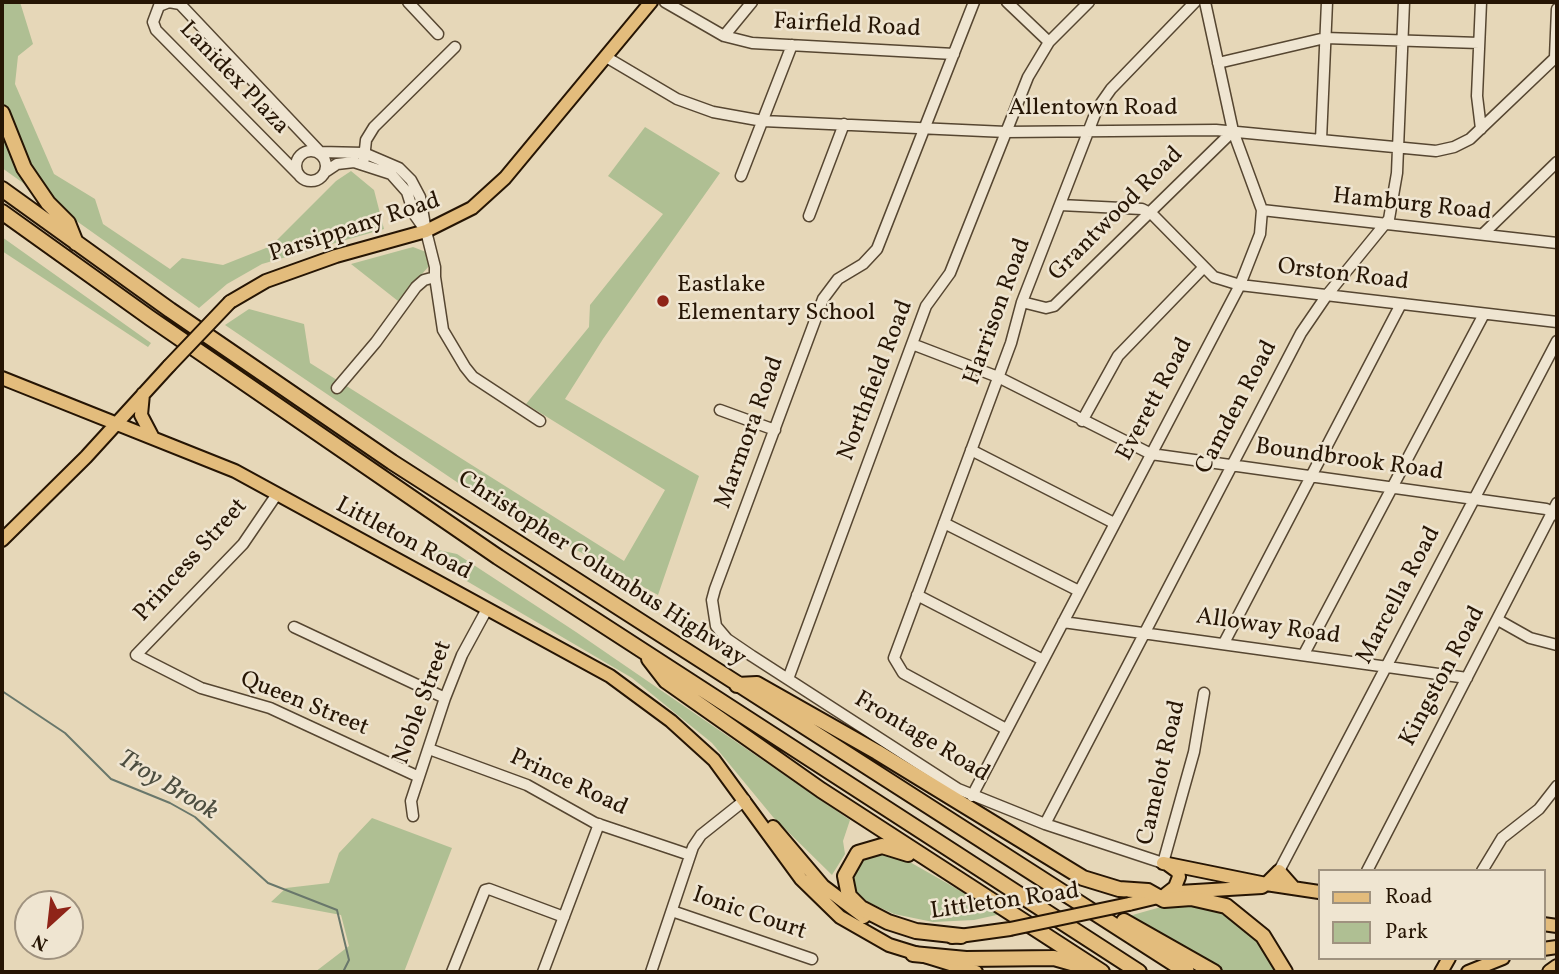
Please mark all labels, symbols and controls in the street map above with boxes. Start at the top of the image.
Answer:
street label: Fairfield Road [773,9,921,45]
street label: Lanidex Plaza [172,16,294,142]
street label: Allentown Road [1008,96,1178,124]
street label: Grantwood Road [1044,142,1190,288]
street label: Hamburg Road [1331,183,1493,229]
street label: Parsippany Road [266,188,444,270]
street label: Harrison Road [959,235,1039,389]
street label: Orston Road [1276,254,1410,298]
place label: Eastlake Elementary School [677,273,875,329]
marker: Eastlake Elementary School [655,293,671,309]
street label: Northfield Road [833,297,921,465]
street label: Everett Road [1112,334,1200,466]
street label: Camden Road [1191,336,1285,480]
street label: Marmora Road [710,353,792,513]
street label: Boundbrook Road [1253,434,1445,488]
street label: Christopher Columbus Highway [451,466,751,674]
street label: Littleton Road [330,492,476,588]
street label: Princess Street [129,493,255,629]
street label: Marcella Road [1352,522,1448,670]
street label: Kingston Road [1395,602,1493,752]
street label: Alloway Road [1194,604,1342,652]
street label: Noble Street [388,637,460,769]
street label: Queen Street [236,666,372,744]
street label: Frontage Road [848,686,994,790]
street label: Camelot Road [1132,698,1194,848]
street label: Prince Road [505,744,631,824]
water label: Troy Brook [111,745,223,829]
legend [1318,869,1545,960]
street label: Littleton Road [929,878,1081,928]
street label: Ionic Court [688,882,810,948]
text: Road [1385,883,1432,912]
north arrow [14,890,84,960]
text: Park [1385,918,1428,947]
text: N [28,927,52,957]

